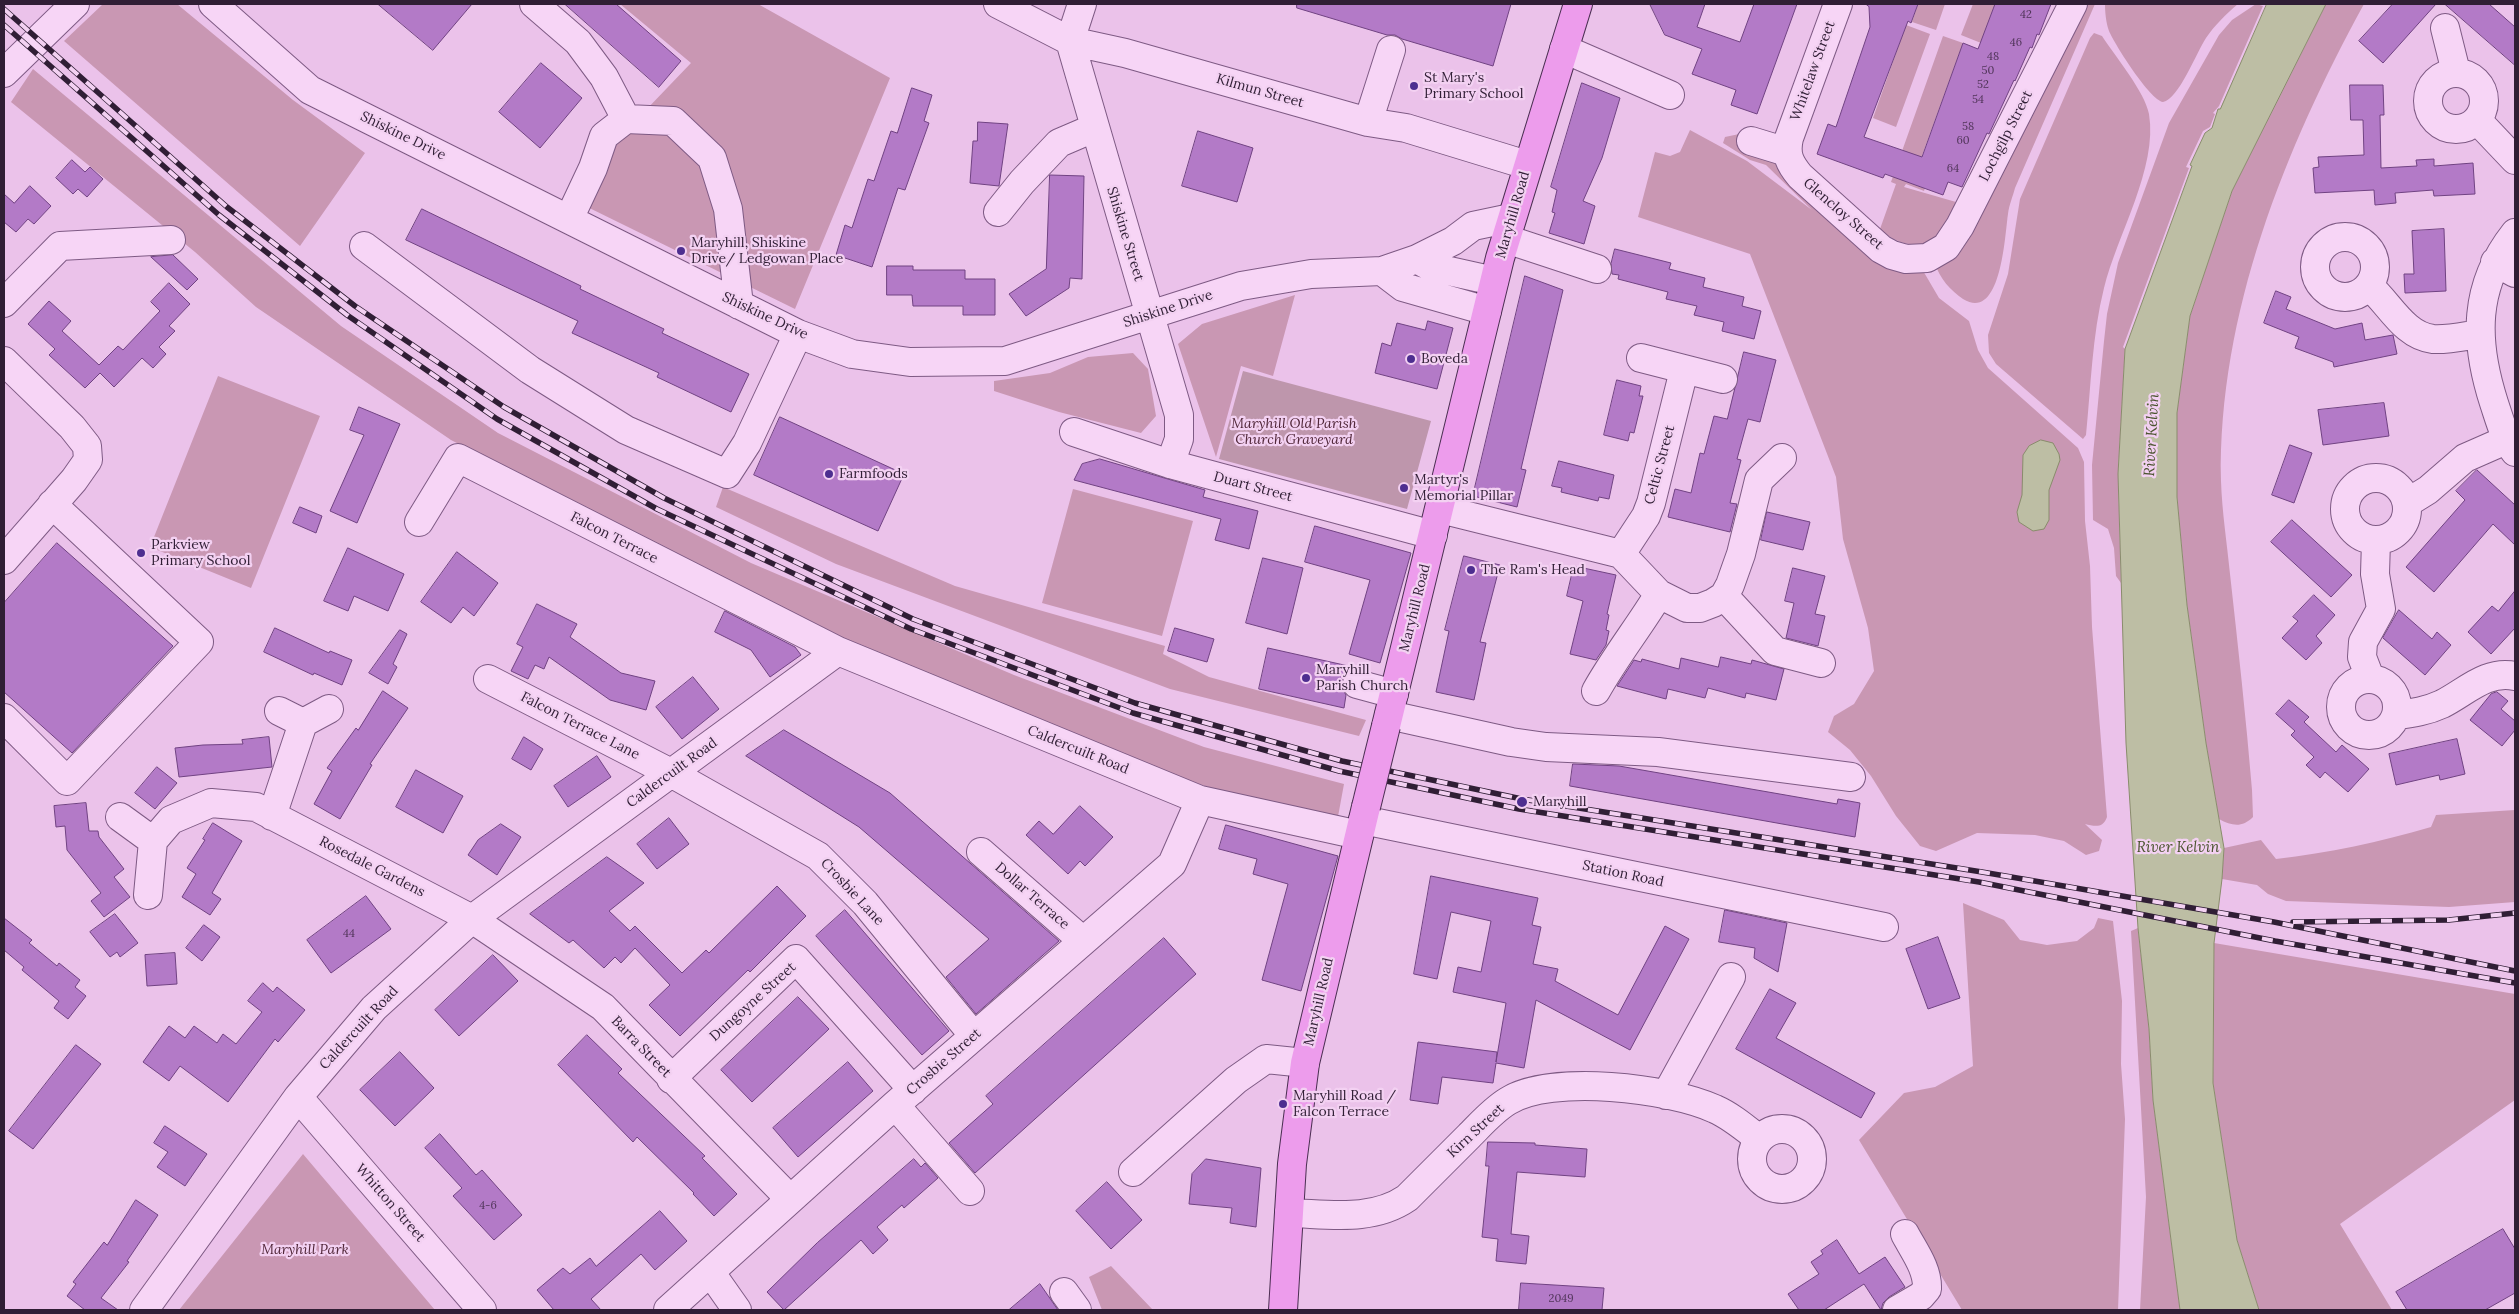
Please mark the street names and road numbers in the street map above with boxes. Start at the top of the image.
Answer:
street label: Whitelaw Street [1787,19,1839,123]
street label: Kilmun Street [1214,71,1306,111]
street label: Lochgilp Street [1976,88,2036,184]
street label: Shiskine Drive [358,108,448,164]
street label: Maryhill Road [1493,170,1533,260]
street label: Glencloy Street [1800,175,1886,253]
street label: Shiskine Street [1103,185,1147,283]
street label: Shiskine Drive [1121,287,1215,331]
street label: Shiskine Drive [719,289,811,343]
street label: Celtic Street [1641,424,1679,506]
street label: Duart Street [1212,468,1294,506]
street label: Falcon Terrace [567,509,661,567]
street label: Maryhill Road [1396,562,1434,654]
street label: Falcon Terrace Lane [518,689,642,763]
street label: Caldercuilt Road [1025,722,1131,778]
street label: Caldercuilt Road [623,735,721,811]
street label: Rosedale Gardens [316,833,428,901]
street label: Crosbie Lane [817,855,887,929]
street label: Station Road [1581,857,1665,891]
street label: Dollar Terrace [991,859,1073,933]
street label: Maryhill Road [1301,956,1337,1048]
street label: Dungoyne Street [707,959,799,1045]
street label: Caldercuilt Road [316,983,402,1073]
street label: Barra Street [608,1013,674,1081]
street label: Crosbie Street [903,1025,985,1099]
street label: Kirn Street [1444,1100,1508,1162]
street label: Whitton Street [352,1161,428,1245]

